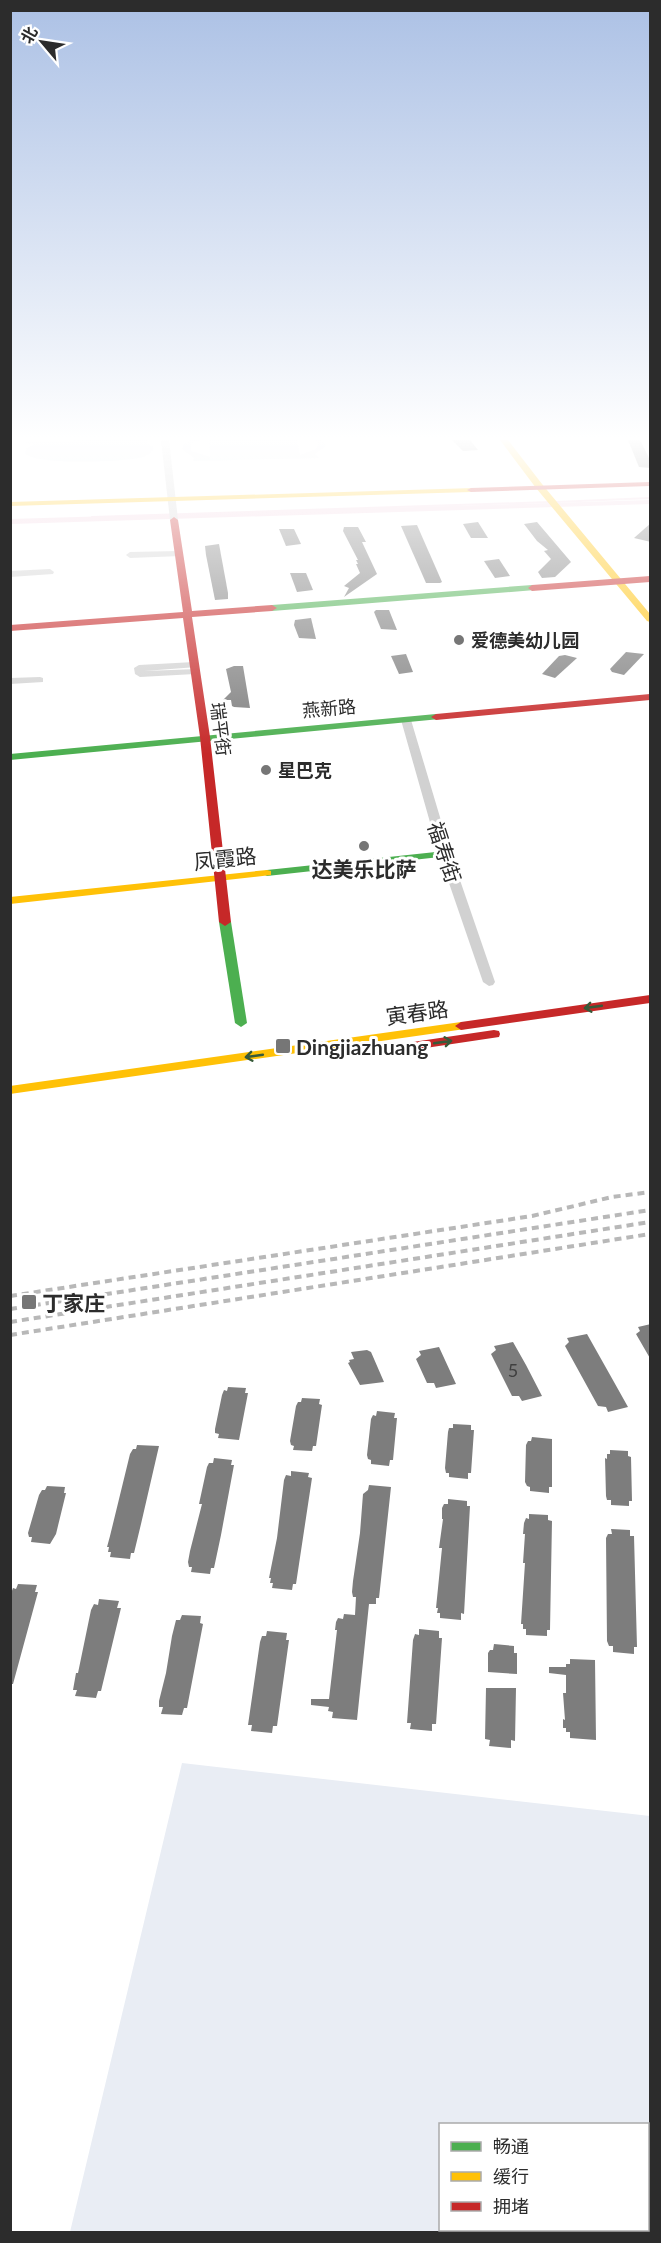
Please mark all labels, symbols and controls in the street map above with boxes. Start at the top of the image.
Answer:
north arrow [12,12,72,72]
text: 北 [16,23,41,46]
place label: 爱德美幼儿园 [471,629,579,651]
marker: 爱德美幼儿园 [452,633,466,647]
street label: 燕新路 [301,695,357,721]
street label: 瑞平街 [207,701,235,757]
place label: 星巴克 [278,759,332,781]
marker: 星巴克 [259,763,273,777]
street label: 福寿街 [423,818,467,886]
marker: 达美乐比萨 [357,839,371,853]
street label: 凤霞路 [192,842,258,874]
place label: 达美乐比萨 [312,856,417,881]
street label: 寅春路 [384,995,450,1029]
one-way arrow [583,1002,603,1013]
place label: Dingjiazhuang [296,1034,428,1059]
one-way arrow [433,1036,453,1047]
marker: Dingjiazhuang [274,1037,292,1055]
one-way arrow [245,1051,265,1062]
place label: 丁家庄 [42,1290,105,1315]
marker: 丁家庄 [20,1293,38,1311]
house number: 5 [508,1359,518,1381]
legend [439,2123,649,2231]
text: 畅通 [493,2135,529,2157]
text: 缓行 [493,2165,529,2187]
text: 拥堵 [493,2195,529,2217]

